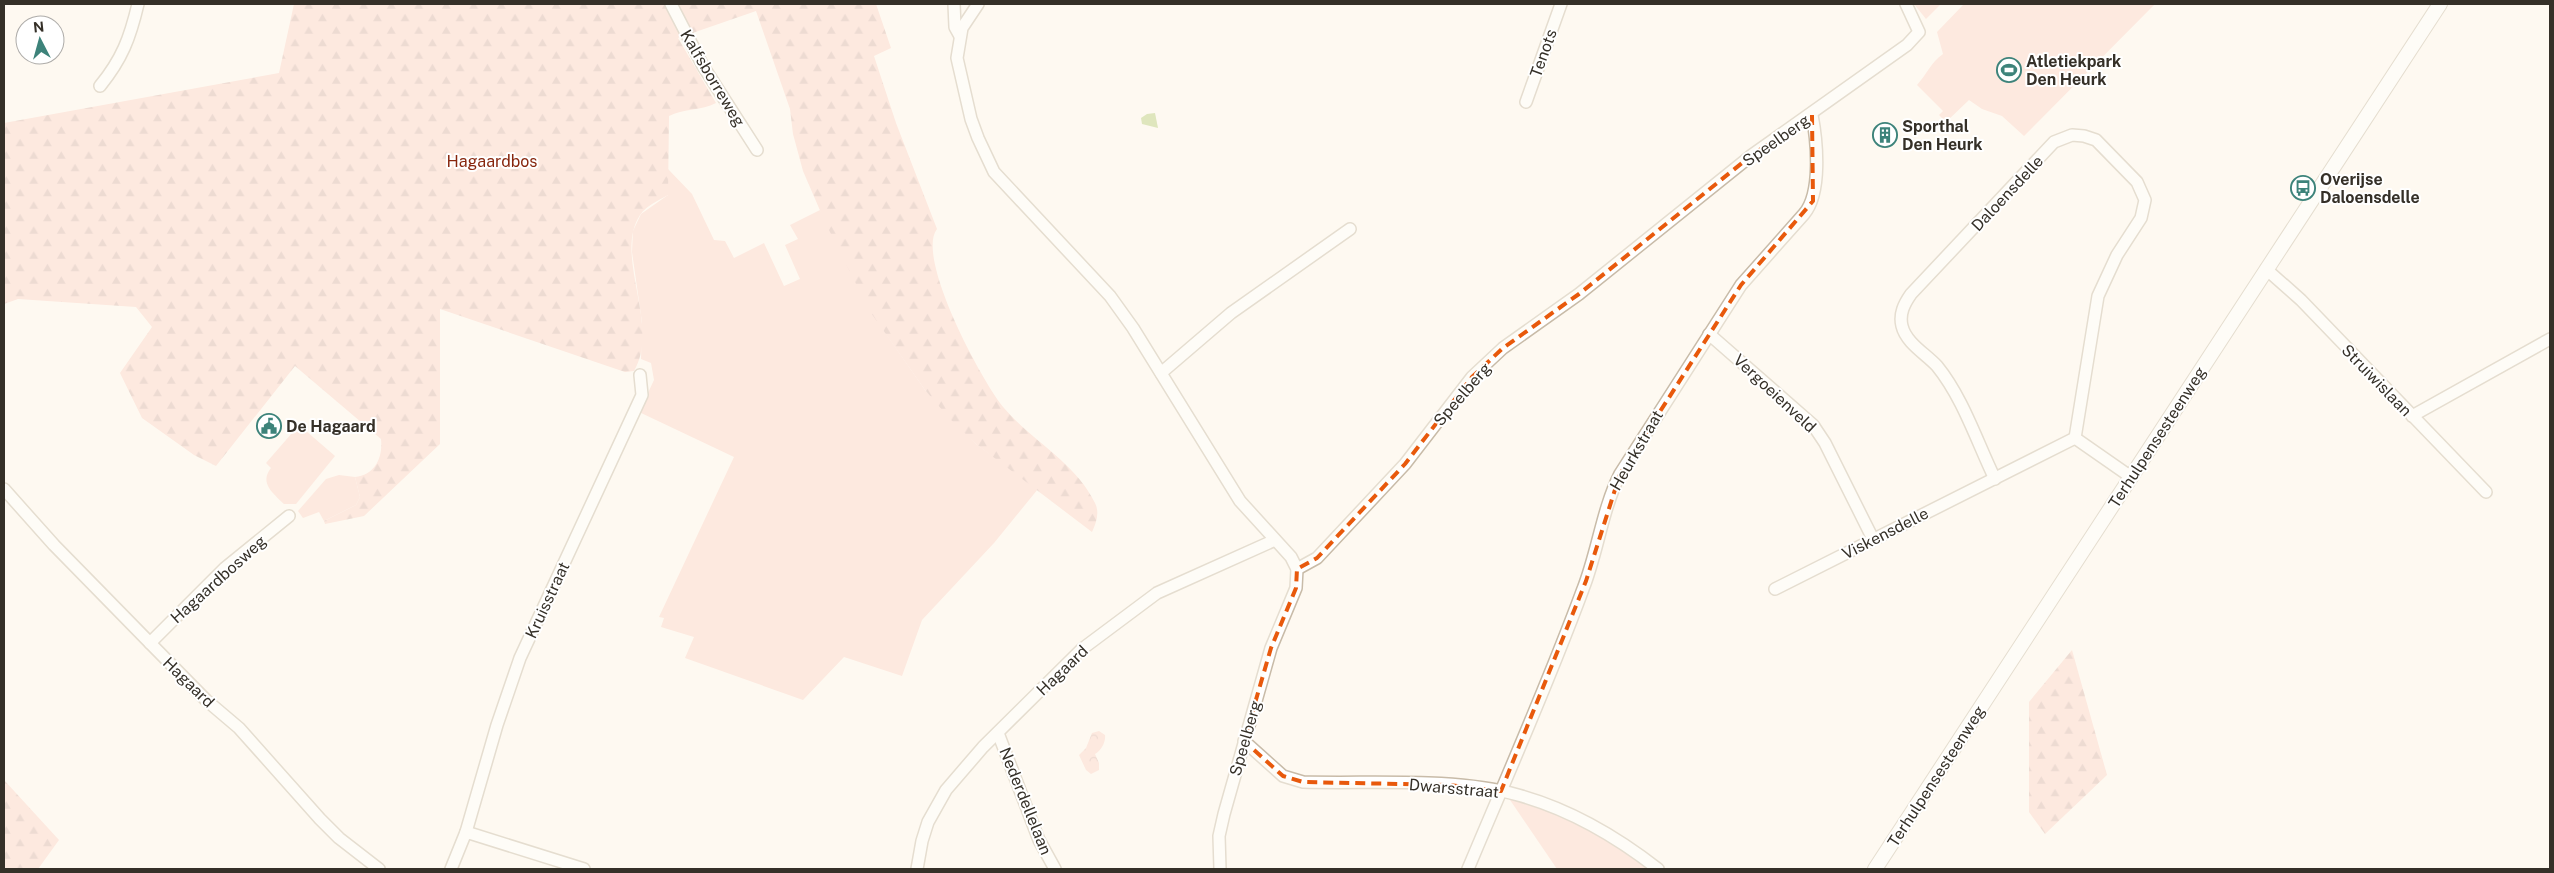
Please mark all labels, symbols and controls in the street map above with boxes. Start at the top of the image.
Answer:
north arrow [15,15,65,65]
text: N [32,19,45,36]
street label: Kalfsborreweg [676,26,749,130]
street label: Tenots [1526,27,1561,80]
place label: Atletiekpark Den Heurk [2026,52,2121,89]
sports icon: Atletiekpark Den Heurk [1996,57,2022,83]
street label: Speelberg [1739,110,1814,170]
place label: Sporthal Den Heurk [1902,117,1983,154]
building icon: Sporthal Den Heurk [1872,122,1898,148]
park label: Hagaardbos [447,152,537,171]
street label: Daloensdelle [1968,152,2047,235]
place label: Overijse Daloensdelle [2320,170,2420,207]
bus stop icon: Overijse Daloensdelle [2290,175,2316,201]
street label: Struiwislaan [2338,340,2416,420]
street label: Vergoeienveld [1729,350,1820,436]
street label: Speelberg [1430,359,1495,430]
street label: Terhulpensesteenweg [2105,363,2210,511]
street label: Heurkstraat [1606,407,1667,494]
public building icon: De Hagaard [256,413,282,439]
place label: De Hagaard [286,417,376,436]
street label: Viskensdelle [1839,504,1932,563]
street label: Hagaardbosweg [167,531,270,627]
street label: Kruisstraat [521,559,573,641]
street label: Hagaard [1033,641,1092,699]
street label: Hagaard [159,653,218,711]
street label: Speelberg [1226,698,1265,778]
street label: Terhulpensesteenweg [1884,702,1989,850]
street label: Nederdellelaan [995,745,1056,858]
street label: Dwarsstraat [1408,775,1500,802]

